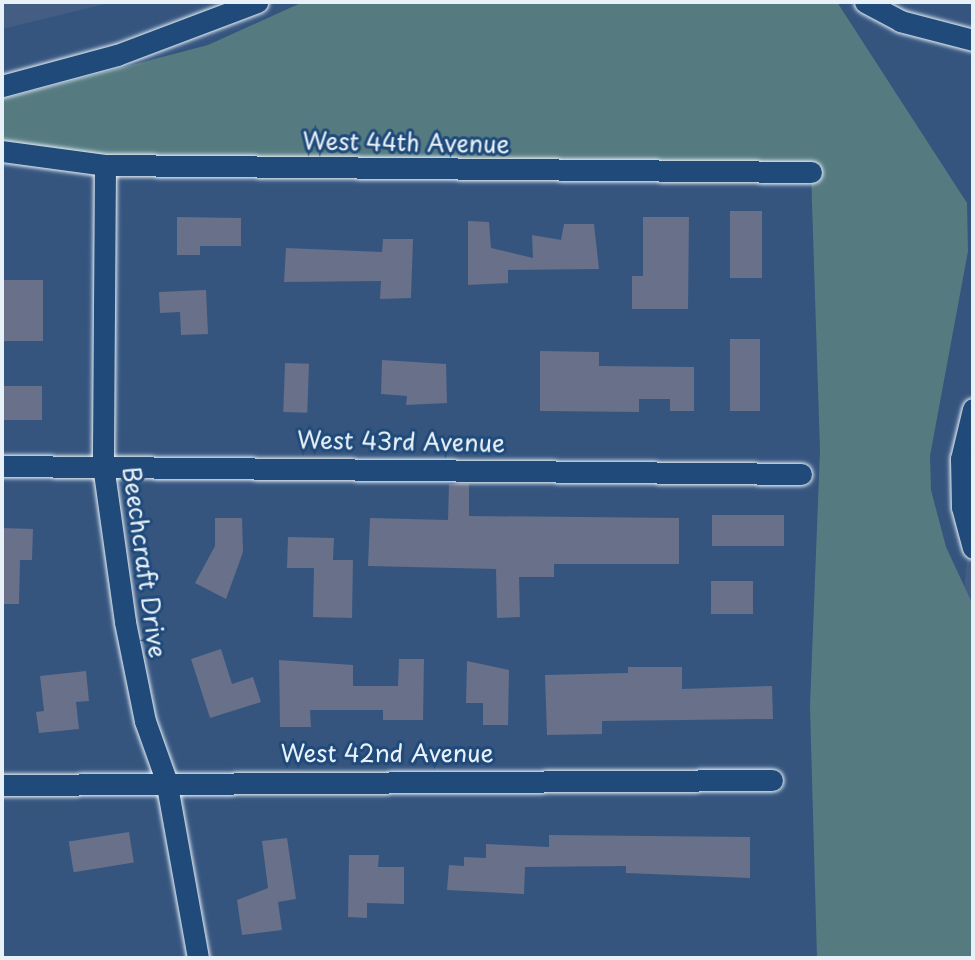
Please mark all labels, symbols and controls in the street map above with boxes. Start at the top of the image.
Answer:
street label: West 44th Avenue [301,126,511,158]
street label: West 43rd Avenue [296,425,506,457]
street label: Beechcraft Drive [117,464,173,660]
street label: West 42nd Avenue [280,739,494,767]

